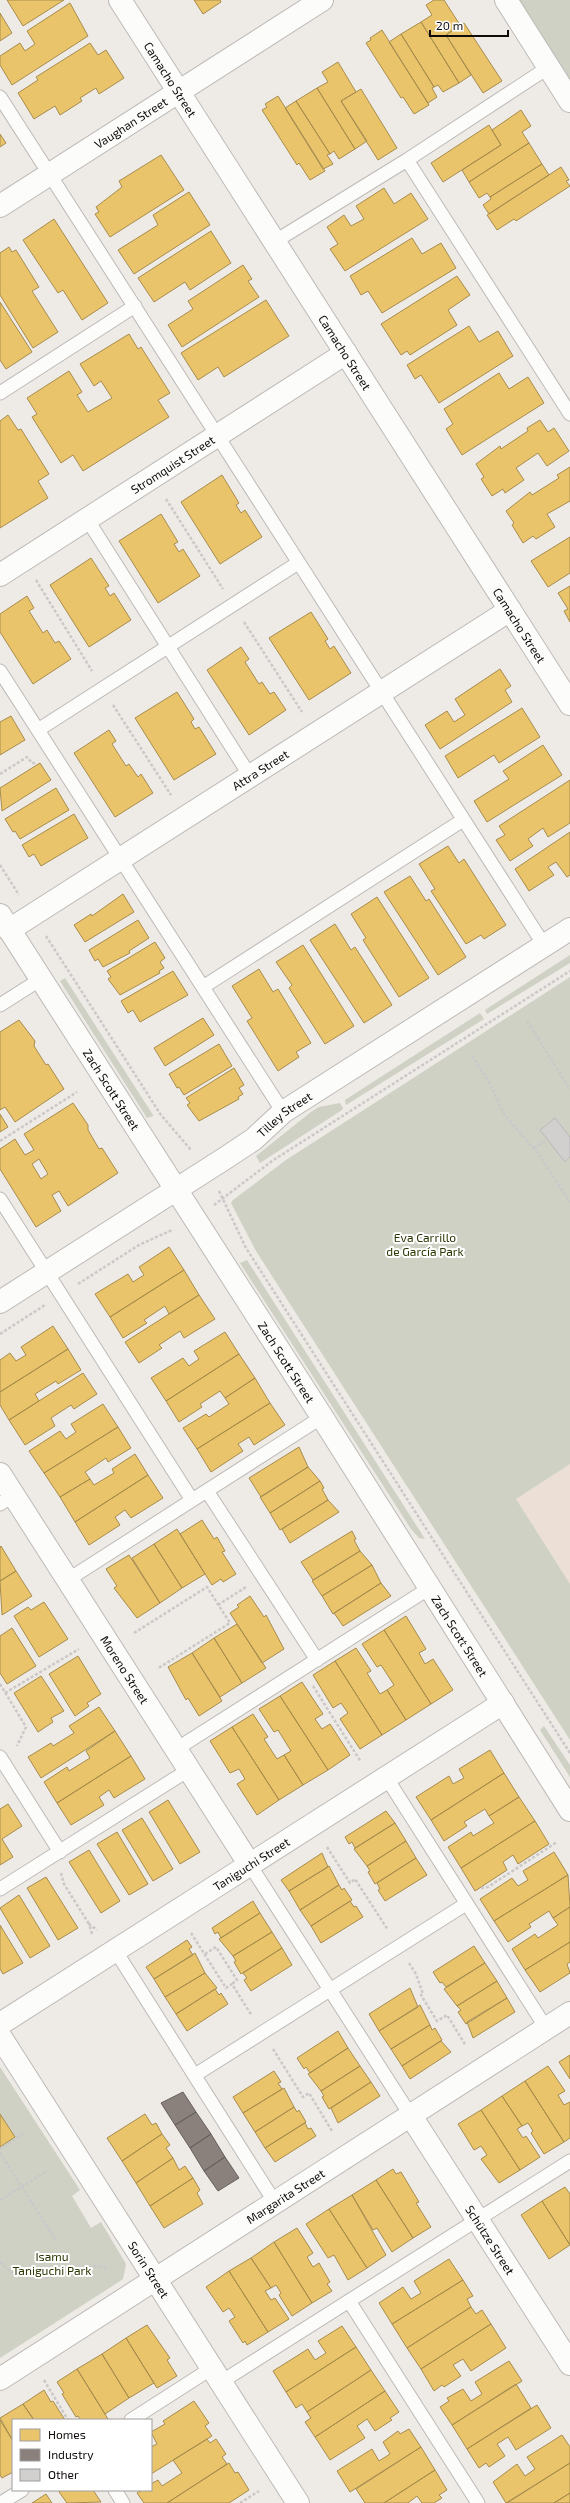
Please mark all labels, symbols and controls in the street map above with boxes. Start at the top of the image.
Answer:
scale bar [430,12,508,38]
text: 20 m [436,18,463,32]
street label: Camacho Street [141,39,200,120]
street label: Vaughan Street [92,94,170,151]
street label: Camacho Street [316,312,374,393]
street label: Stromquist Street [128,432,217,496]
street label: Camacho Street [490,585,549,666]
street label: Attra Street [229,746,291,793]
street label: Zach Scott Street [81,1046,143,1133]
street label: Tilley Street [254,1088,314,1140]
park label: Eva Carrillo de García Park [386,1230,464,1258]
street label: Zach Scott Street [256,1319,318,1405]
street label: Zach Scott Street [429,1592,491,1679]
street label: Moreno Street [98,1633,152,1707]
street label: Taniguchi Street [210,1834,292,1893]
street label: Margarita Street [244,2165,327,2226]
street label: Schütze Street [463,2202,518,2277]
street label: Sorin Street [126,2239,172,2301]
park label: Isamu Taniguchi Park [13,2249,91,2277]
legend [12,2419,152,2491]
text: Homes [48,2427,86,2441]
text: Industry [48,2447,94,2461]
text: Other [48,2467,79,2481]

